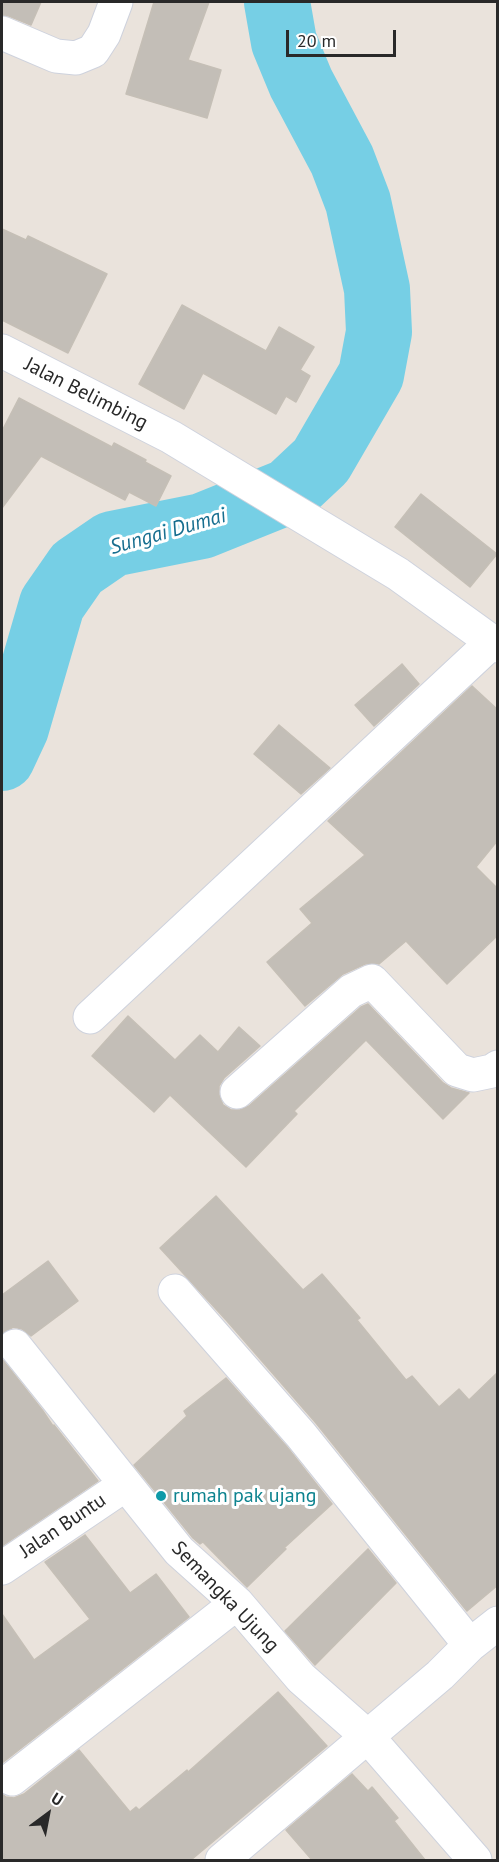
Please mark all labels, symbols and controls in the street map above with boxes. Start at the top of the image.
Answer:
scale bar [289,18,398,56]
text: 20 m [297,29,336,52]
street label: Jalan Belimbing [20,353,152,435]
water label: Sungai Dumai [107,503,229,561]
place label: rumah pak ujang [173,1484,316,1508]
street label: Jalan Buntu [15,1488,111,1564]
marker: rumah pak ujang [154,1489,168,1503]
street label: Semangka Ujung [166,1537,284,1657]
north arrow [18,1784,78,1844]
text: U [48,1788,67,1810]

